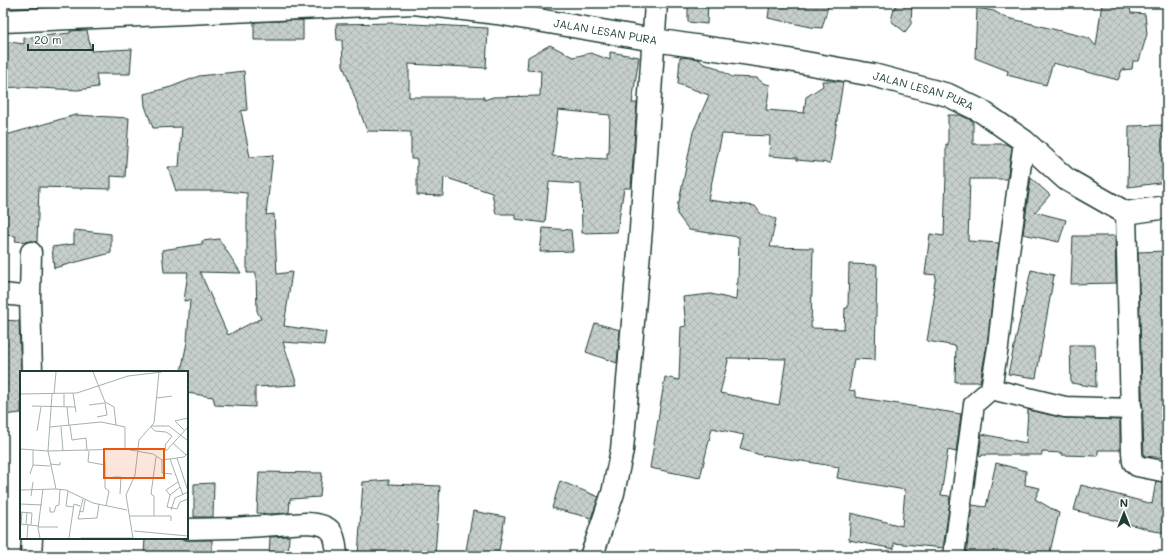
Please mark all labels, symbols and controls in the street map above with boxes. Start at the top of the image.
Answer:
street label: JALAN LESAN PURA [552,15,659,47]
scale bar [28,26,93,52]
text: 20 m [34,31,62,47]
street label: JALAN LESAN PURA [872,67,977,113]
inset map [20,371,188,539]
north arrow [1104,493,1144,533]
text: N [1120,495,1128,510]

